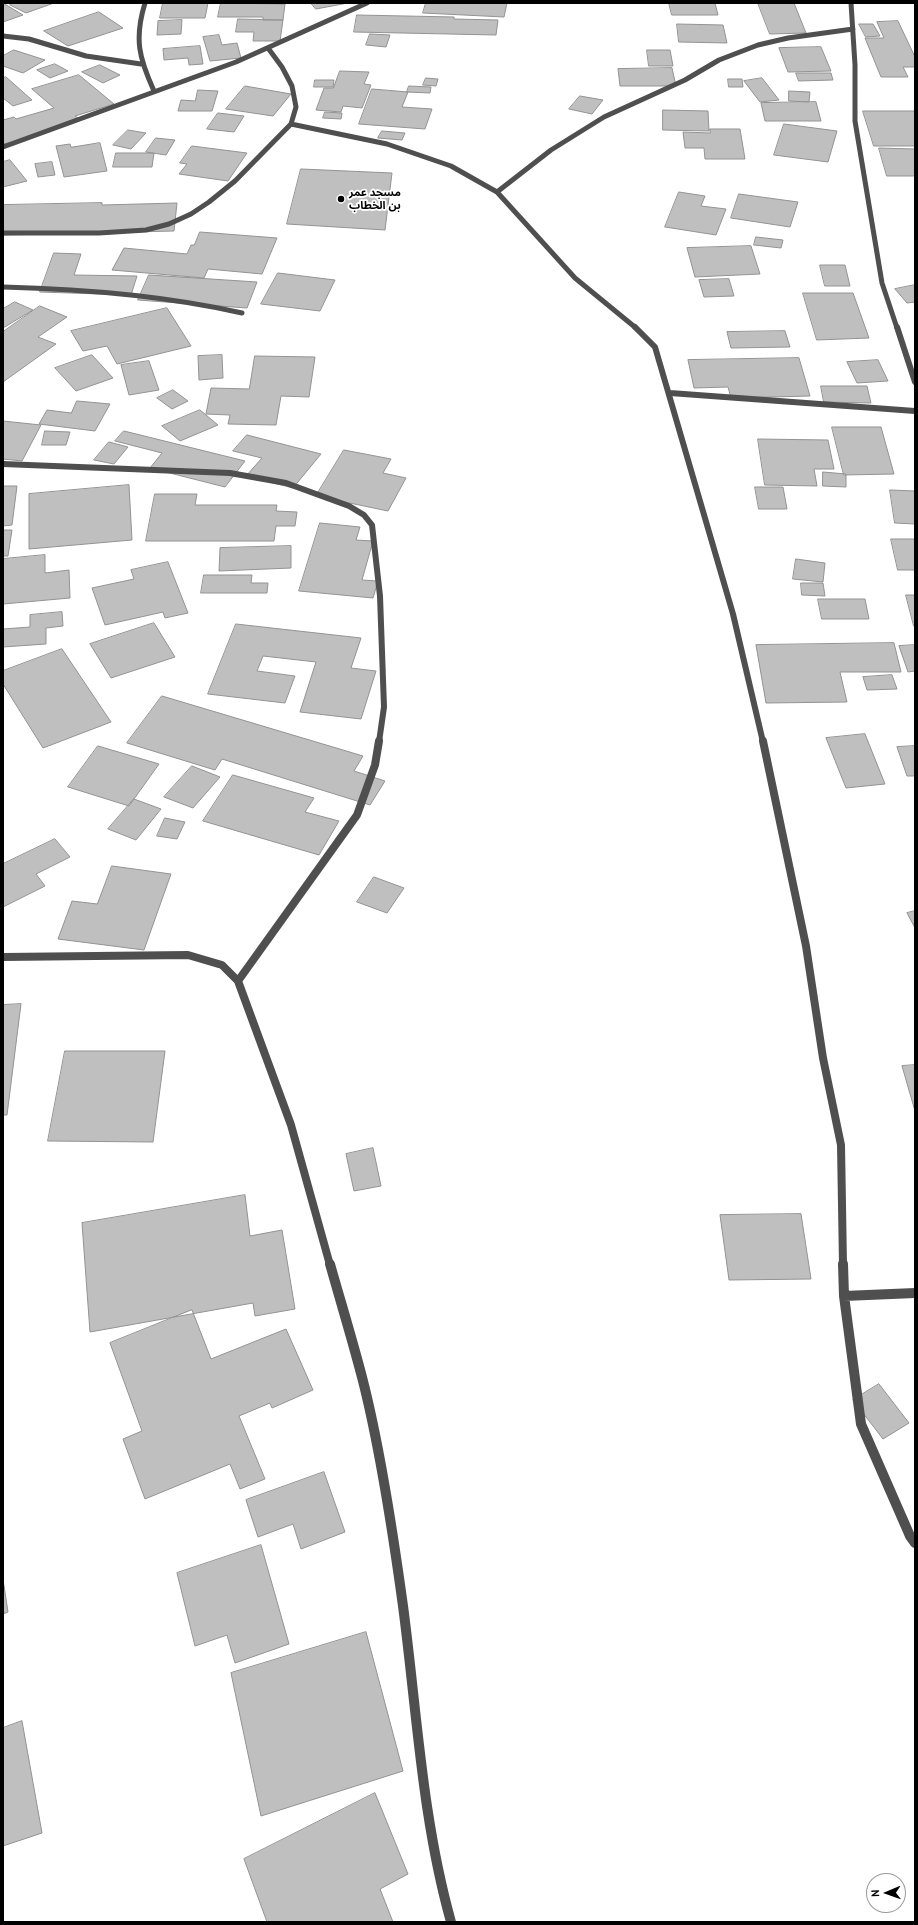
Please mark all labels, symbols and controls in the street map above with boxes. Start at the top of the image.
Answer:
place label: مسجد عمر بن الخطاب [349,186,401,212]
marker: مسجد عمر بن الخطاب [336,194,346,204]
north arrow [866,1873,906,1913]
text: N [868,1890,882,1897]

